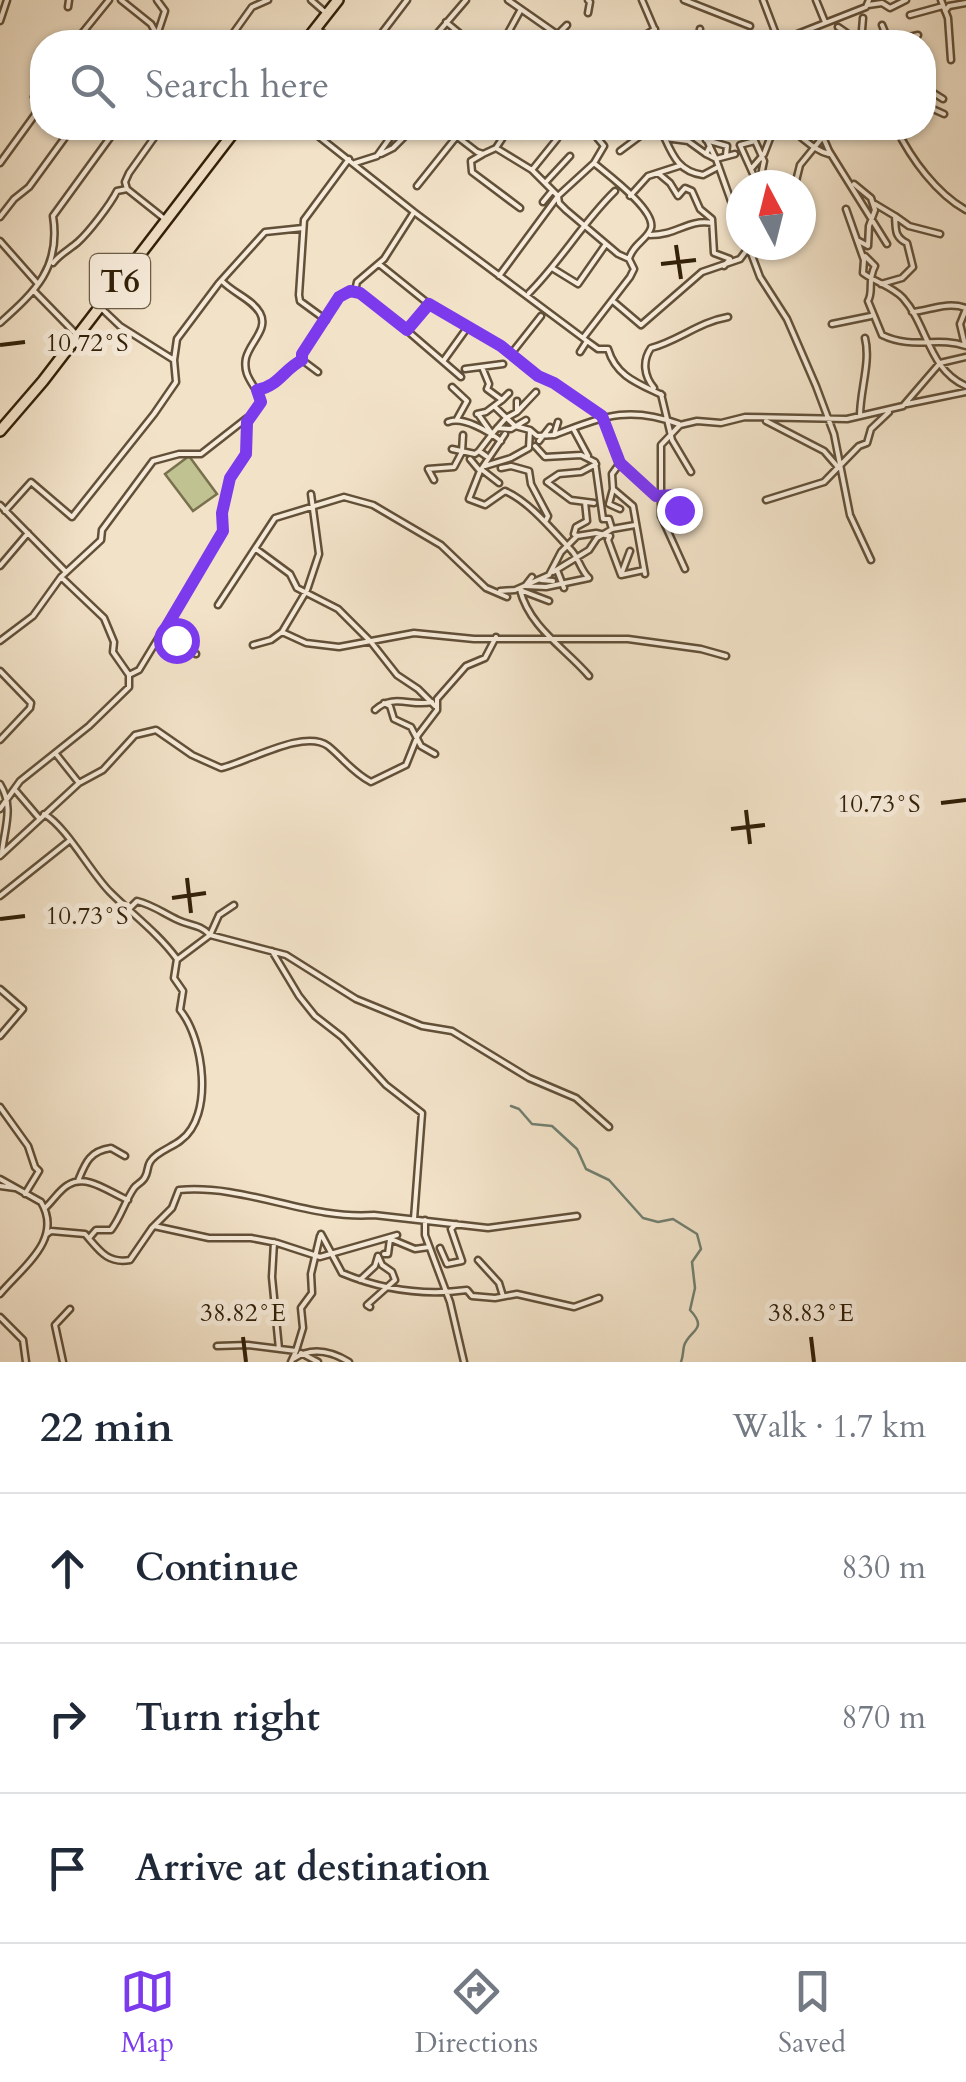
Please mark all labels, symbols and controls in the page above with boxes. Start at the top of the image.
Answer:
search box [30,30,936,140]
icon: search [65,58,120,113]
text: Search here [145,59,329,111]
north arrow [726,170,816,260]
road number: T6 [90,254,150,308]
text: 10.72°S [46,326,128,360]
route end [657,488,703,534]
route start [154,618,200,664]
text: 10.73°S [838,787,920,821]
text: 10.73°S [46,899,128,933]
text: 38.82°E [200,1296,286,1330]
text: 38.83°E [768,1296,854,1330]
text: 22 min [40,1399,173,1456]
text: Walk · 1.7 km [733,1405,926,1449]
icon: ahead [40,1541,95,1596]
text: Continue [135,1542,299,1594]
text: 830 m [841,1546,926,1590]
icon: right [40,1691,95,1746]
text: Turn right [135,1692,320,1744]
text: 870 m [841,1696,926,1740]
icon: arrive [40,1841,95,1896]
text: Arrive at destination [135,1842,490,1894]
tab: Map [120,1964,175,2062]
tab: Directions [415,1964,538,2062]
tab: Saved [778,1964,846,2062]

